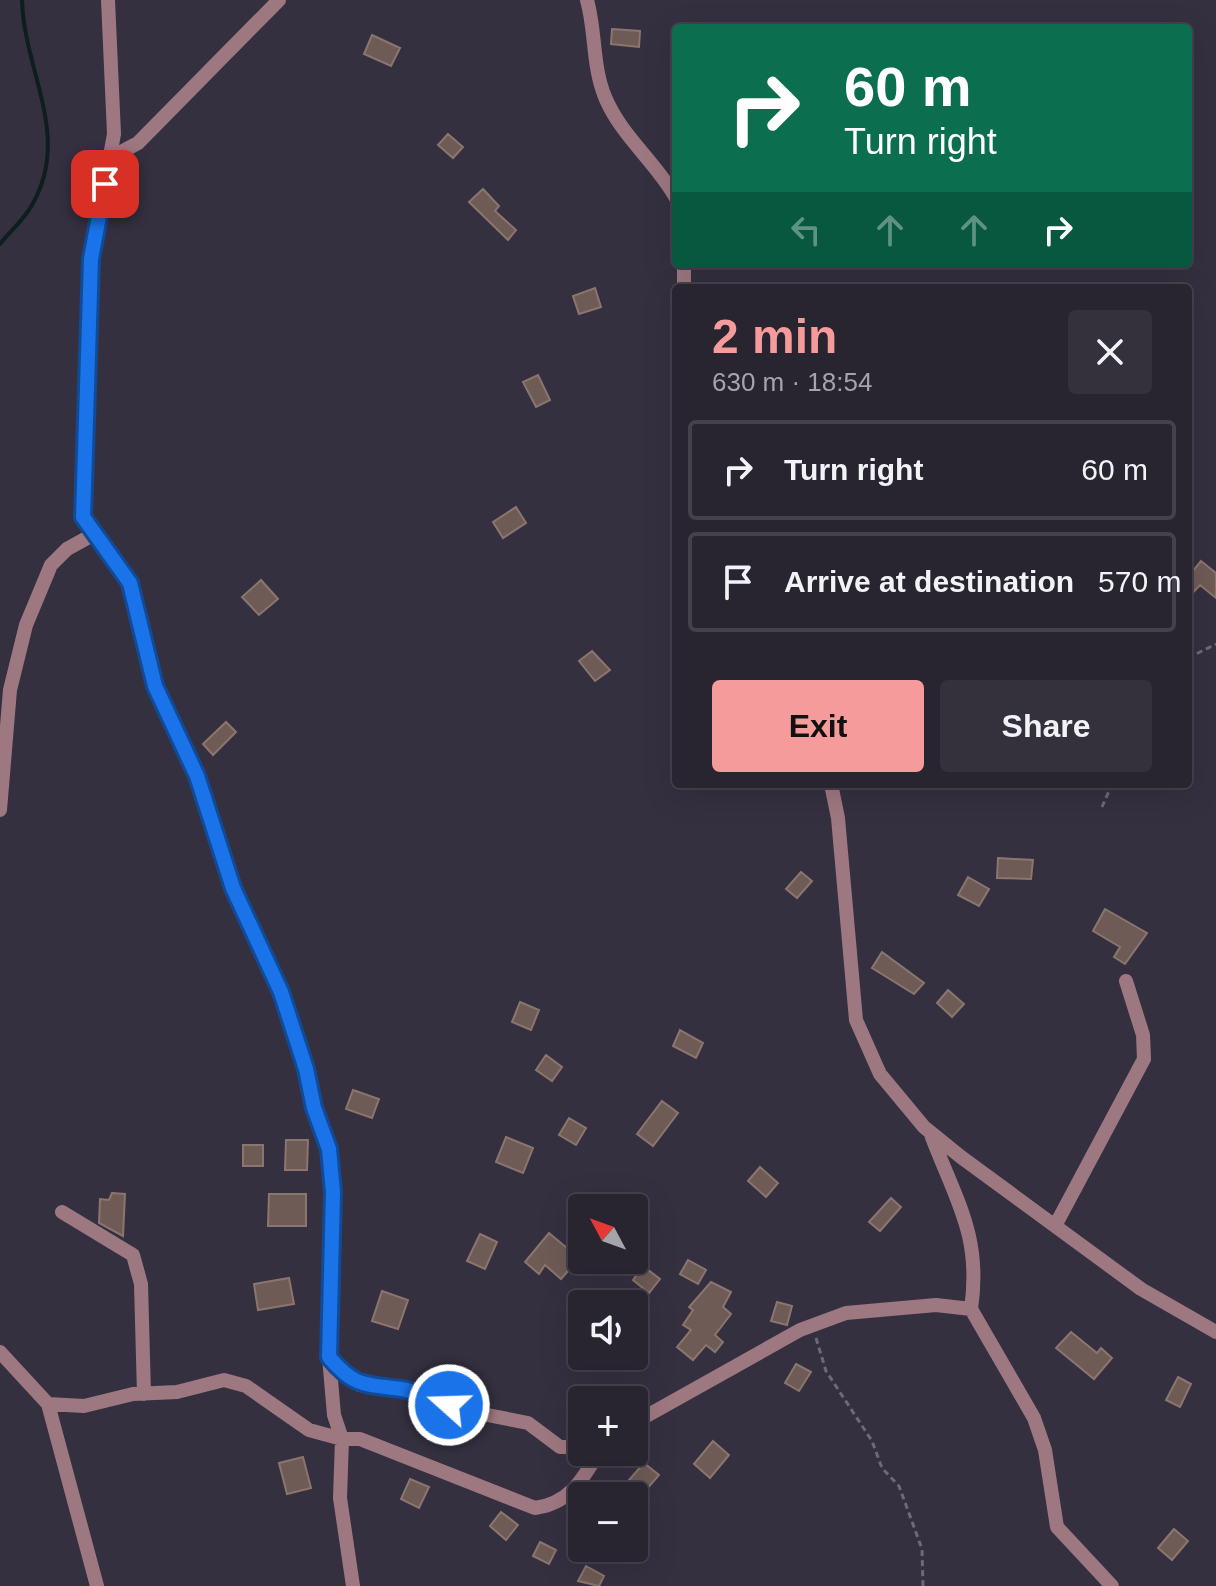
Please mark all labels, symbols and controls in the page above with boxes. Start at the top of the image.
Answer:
text: 60 m [844,55,972,118]
icon: right [712,56,816,160]
text: Turn right [844,121,997,162]
pin [71,150,139,218]
icon: arrive [83,162,127,206]
icon: left [784,208,828,252]
icon: ahead [868,208,912,252]
icon: ahead [952,208,996,252]
icon: right [1036,208,1080,252]
text: 2 min [712,310,837,363]
button: close [1068,310,1152,394]
text: 630 m · 18:54 [712,367,872,397]
icon: right [716,448,760,492]
text: Turn right [784,453,923,486]
text: 60 m [1081,453,1148,486]
icon: arrive [716,560,760,604]
text: Arrive at destination [784,565,1074,598]
text: 570 m [1098,565,1181,598]
button: Exit [712,680,924,772]
button: Share [940,680,1152,772]
north arrow [568,1194,648,1274]
map controls [568,1194,648,1562]
button: sound [568,1290,648,1370]
position arrow [407,1363,491,1447]
button: + [568,1386,648,1466]
button: − [568,1482,648,1562]

